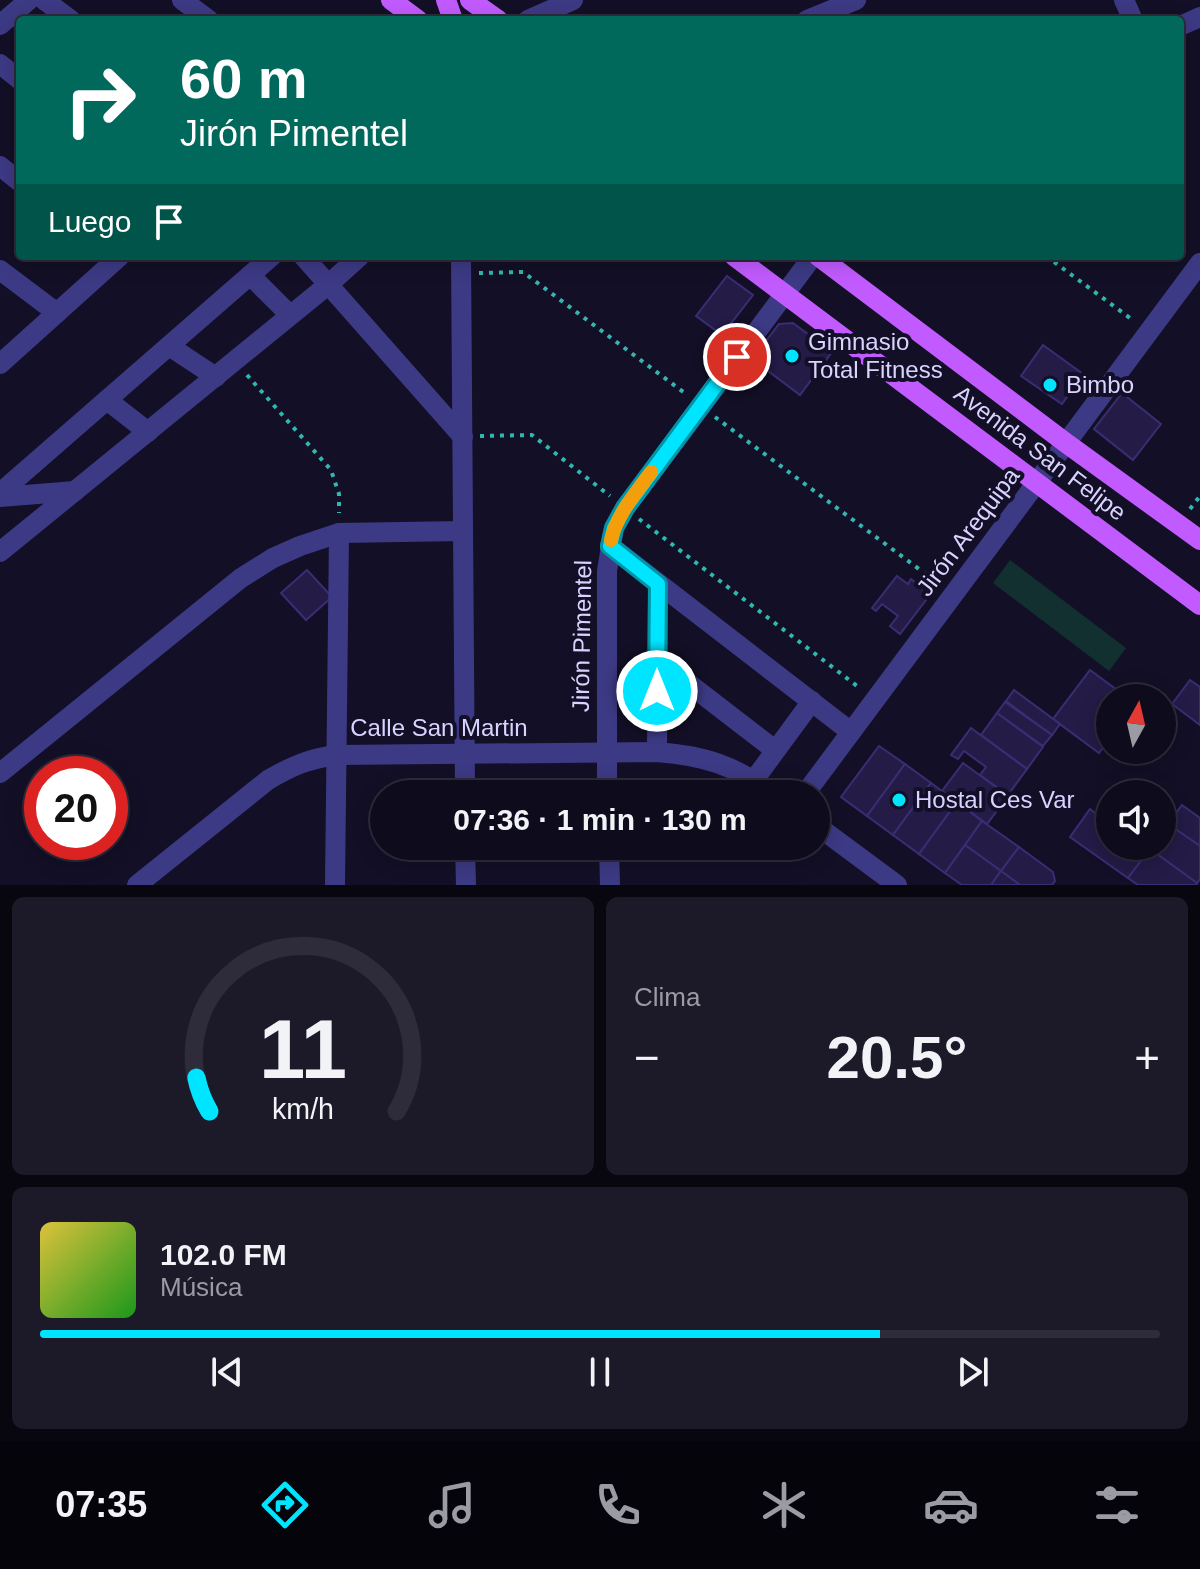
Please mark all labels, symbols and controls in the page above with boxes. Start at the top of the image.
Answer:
text: 60 m [180,47,308,110]
icon: right [48,48,152,152]
text: Jirón Pimentel [180,113,408,154]
icon: arrive [147,200,191,244]
text: Luego [48,205,131,238]
pin [703,323,771,391]
place label: Gimnasio Total Fitness [808,328,943,383]
icon: arrive [715,335,759,379]
marker: Gimnasio Total Fitness [783,347,801,365]
place label: Bimbo [1066,371,1134,398]
marker: Bimbo [1041,376,1059,394]
street label: Avenida San Felipe [949,379,1131,526]
street label: Jirón Arequipa [911,462,1025,601]
street label: Jirón Pimentel [567,560,596,712]
position arrow [615,649,699,733]
north arrow [1096,684,1176,764]
map controls [1096,684,1176,860]
street label: Calle San Martin [350,714,528,741]
speed limit sign: 20 [24,756,128,860]
button: sound [1096,780,1176,860]
place label: Hostal Ces Var [915,786,1075,813]
marker: Hostal Ces Var [890,791,908,809]
text: 07:36 · 1 min · 130 m [453,803,747,836]
text: Clima [634,982,700,1012]
text: 11 [259,1003,347,1096]
text: 20.5° [827,1024,967,1091]
text: − [634,1033,660,1082]
text: + [1134,1033,1160,1082]
text: km/h [272,1093,334,1125]
text: 102.0 FM [160,1238,287,1271]
text: Música [160,1272,242,1302]
icon: previous [205,1350,249,1394]
icon: pause [578,1350,622,1394]
icon: next [951,1350,995,1394]
icon: directions [257,1477,313,1533]
icon: music [424,1477,480,1533]
icon: phone [590,1477,646,1533]
icon: climate [756,1477,812,1533]
icon: car [923,1477,979,1533]
icon: filters [1089,1477,1145,1533]
text: 07:35 [55,1484,147,1525]

